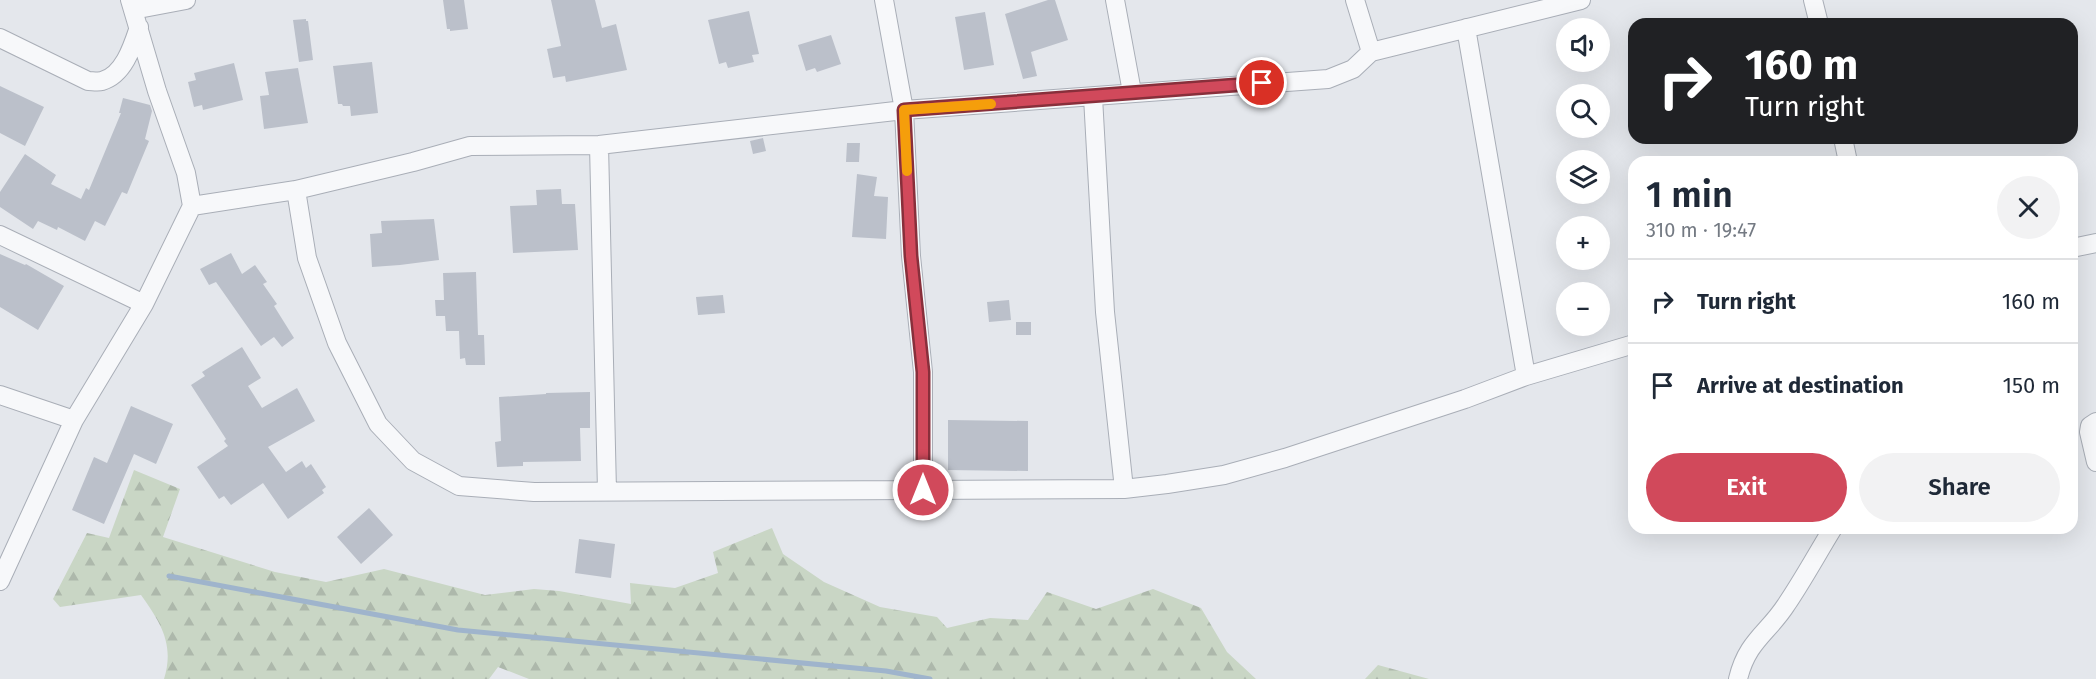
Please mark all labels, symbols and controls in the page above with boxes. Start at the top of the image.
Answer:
map controls [1556,18,1610,336]
button: sound [1556,18,1610,72]
text: 160 m [1745,40,1858,90]
icon: right [1646,42,1724,120]
pin [1236,57,1287,108]
icon: arrive [1245,66,1278,99]
button: search [1556,84,1610,138]
text: Turn right [1745,91,1865,123]
button: layers [1556,150,1610,204]
text: 1 min [1646,173,1733,217]
button: close [1997,176,2060,239]
button: + [1556,216,1610,270]
text: 310 m · 19:47 [1646,218,1756,242]
button: − [1556,282,1610,336]
icon: right [1646,285,1679,318]
text: Turn right [1697,288,1796,315]
text: 160 m [2002,288,2060,315]
icon: arrive [1646,369,1679,402]
text: Arrive at destination [1697,372,1904,399]
text: 150 m [2002,372,2060,399]
button: Exit [1646,453,1847,522]
button: Share [1859,453,2060,522]
position arrow [891,458,955,522]

